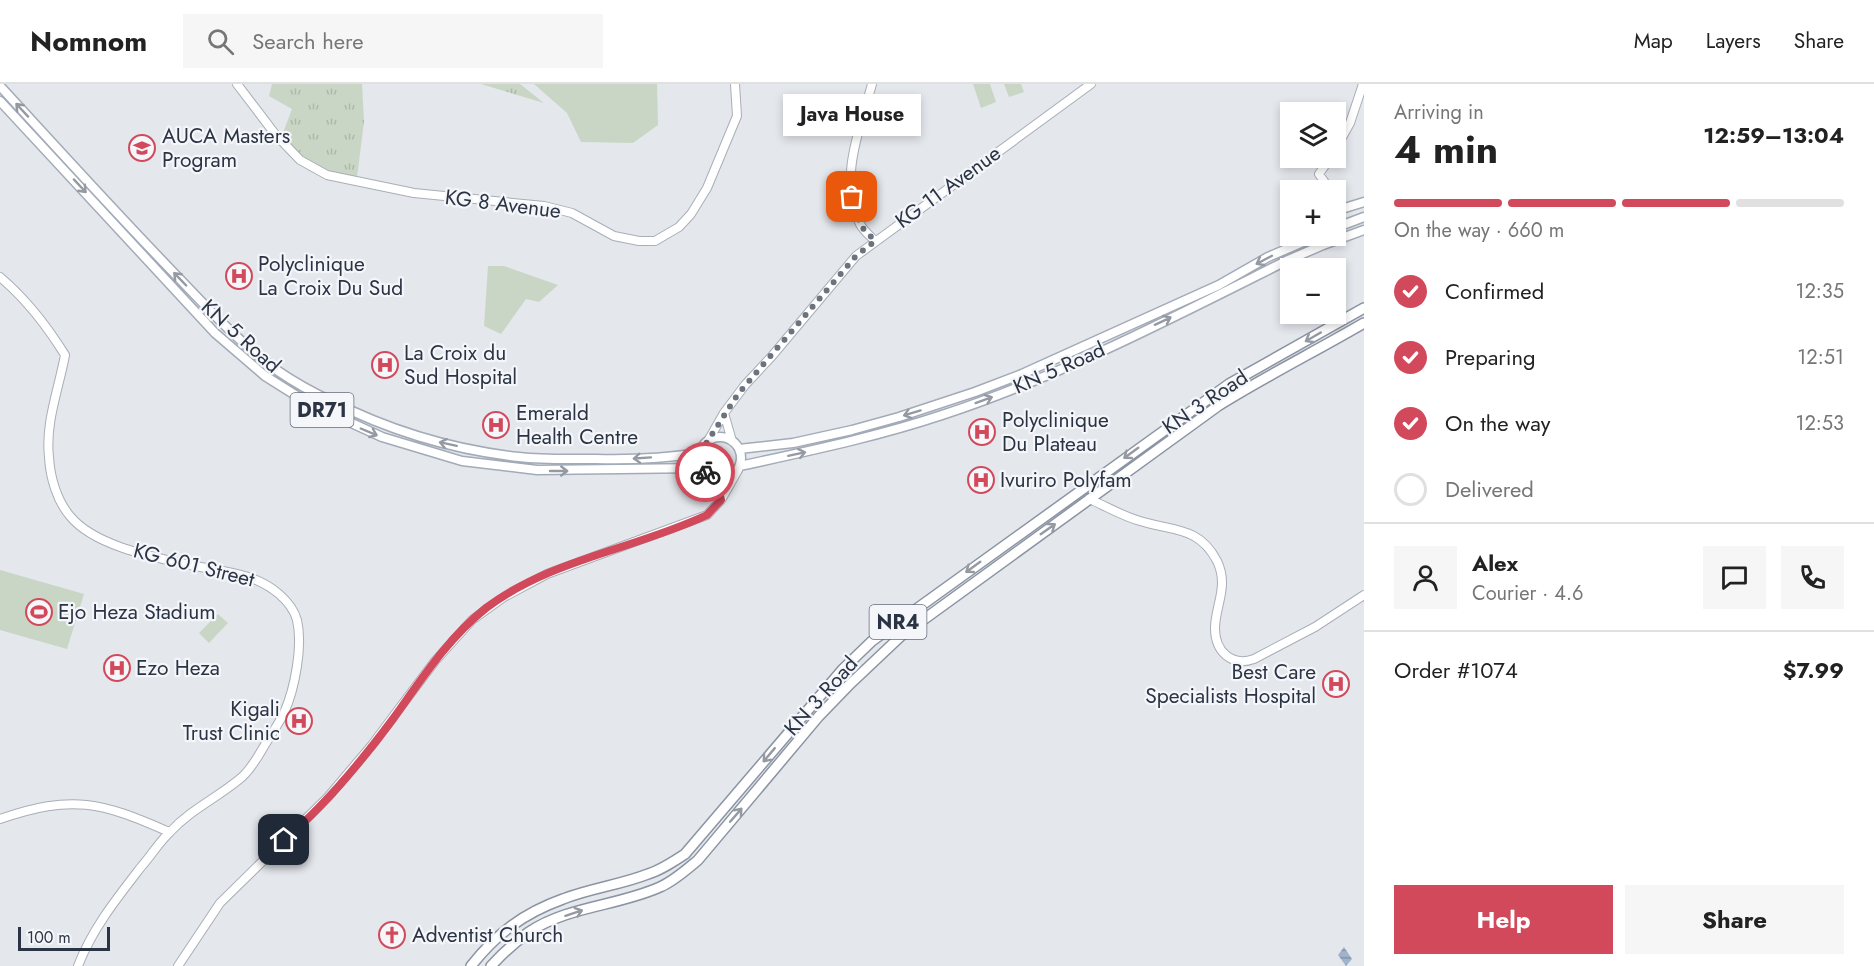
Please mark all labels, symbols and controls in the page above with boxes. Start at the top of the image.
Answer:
search box [183,14,603,68]
text: Nomnom [30,21,147,62]
icon: search [204,25,237,58]
text: Search here [252,25,364,57]
text: Map [1634,26,1673,56]
text: Layers [1706,26,1761,56]
text: Share [1794,26,1844,56]
callout: Java House [783,95,921,137]
text: Arriving in [1394,98,1484,127]
text: Java House [800,100,904,129]
map controls [1280,102,1346,324]
button: layers [1280,102,1346,168]
one-way arrow [16,103,30,118]
text: 12:59–13:04 [1703,119,1844,151]
place label: AUCA Masters Program [162,121,290,175]
text: 4 min [1394,121,1498,178]
school or university icon: AUCA Masters Program [127,133,157,163]
street label: KG 11 Avenue [889,138,1007,236]
pin [826,171,877,222]
one-way arrow [72,179,87,194]
icon: bag [835,180,868,213]
button: + [1280,180,1346,246]
street label: KG 8 Avenue [443,182,563,226]
text: On the way · 660 m [1394,216,1564,245]
place label: Polyclinique La Croix Du Sud [258,249,403,303]
one-way arrow [1255,255,1273,266]
button: − [1280,258,1346,324]
hospital icon: Polyclinique La Croix Du Sud [224,261,254,291]
one-way arrow [173,272,187,287]
icon: check [1394,275,1427,308]
text: Confirmed [1445,275,1544,307]
text: 12:35 [1795,277,1844,306]
street label: KN 5 Road [195,292,287,380]
one-way arrow [1153,315,1171,327]
one-way arrow [1305,331,1322,343]
street label: KN 5 Road [1008,334,1110,402]
place label: La Croix du Sud Hospital [404,338,517,392]
icon: check [1394,341,1427,374]
text: Preparing [1445,341,1536,373]
text: 12:51 [1797,343,1844,372]
hospital icon: La Croix du Sud Hospital [370,350,400,380]
street label: KN 3 Road [1156,362,1254,442]
road number: DR71 [290,393,354,427]
one-way arrow [974,393,993,404]
place label: Emerald Health Centre [516,398,638,452]
place label: Polyclinique Du Plateau [1002,405,1109,459]
icon: check [1394,407,1427,440]
text: On the way [1445,407,1550,439]
one-way arrow [903,408,922,419]
text: 12:53 [1795,409,1844,438]
hospital icon: Emerald Health Centre [481,410,511,440]
hospital icon: Polyclinique Du Plateau [967,417,997,447]
one-way arrow [360,427,378,438]
one-way arrow [439,438,459,449]
courier [675,442,735,502]
one-way arrow [1123,446,1139,459]
one-way arrow [787,448,806,459]
one-way arrow [633,453,653,464]
icon: bike [689,456,722,489]
one-way arrow [549,465,569,477]
hospital icon: Ivuriro Polyfam [966,465,996,495]
place label: Ivuriro Polyfam [1000,465,1132,495]
text: Delivered [1445,473,1534,505]
one-way arrow [1040,523,1056,535]
street label: KG 601 Street [130,535,258,595]
button: person [1394,546,1457,609]
button: chat [1703,546,1766,609]
button: phone [1781,546,1844,609]
text: Alex [1472,547,1518,579]
one-way arrow [966,561,982,573]
text: Courier · 4.6 [1472,579,1584,608]
sports icon: Ejo Heza Stadium [24,597,54,627]
place label: Ejo Heza Stadium [58,597,216,627]
road number: NR4 [870,605,926,639]
street label: KN 3 Road [777,650,865,742]
hospital icon: Ezo Heza [102,653,132,683]
place label: Ezo Heza [136,653,220,683]
text: Order #1074 [1394,654,1518,686]
text: $7.99 [1783,654,1844,686]
place label: Best Care Specialists Hospital [1145,657,1316,711]
hospital icon: Best Care Specialists Hospital [1321,669,1351,699]
place label: Kigali Trust Clinic [183,694,280,748]
hospital icon: Kigali Trust Clinic [284,706,314,736]
one-way arrow [762,747,776,762]
one-way arrow [729,808,743,823]
pin [258,814,309,865]
icon: home [267,823,300,856]
button: Help [1394,885,1613,954]
button: Share [1625,885,1844,954]
one-way arrow [564,907,583,918]
church icon: Adventist Church [377,920,407,950]
place label: Adventist Church [412,920,563,950]
scale bar [18,924,110,952]
text: 100 m [27,926,71,949]

